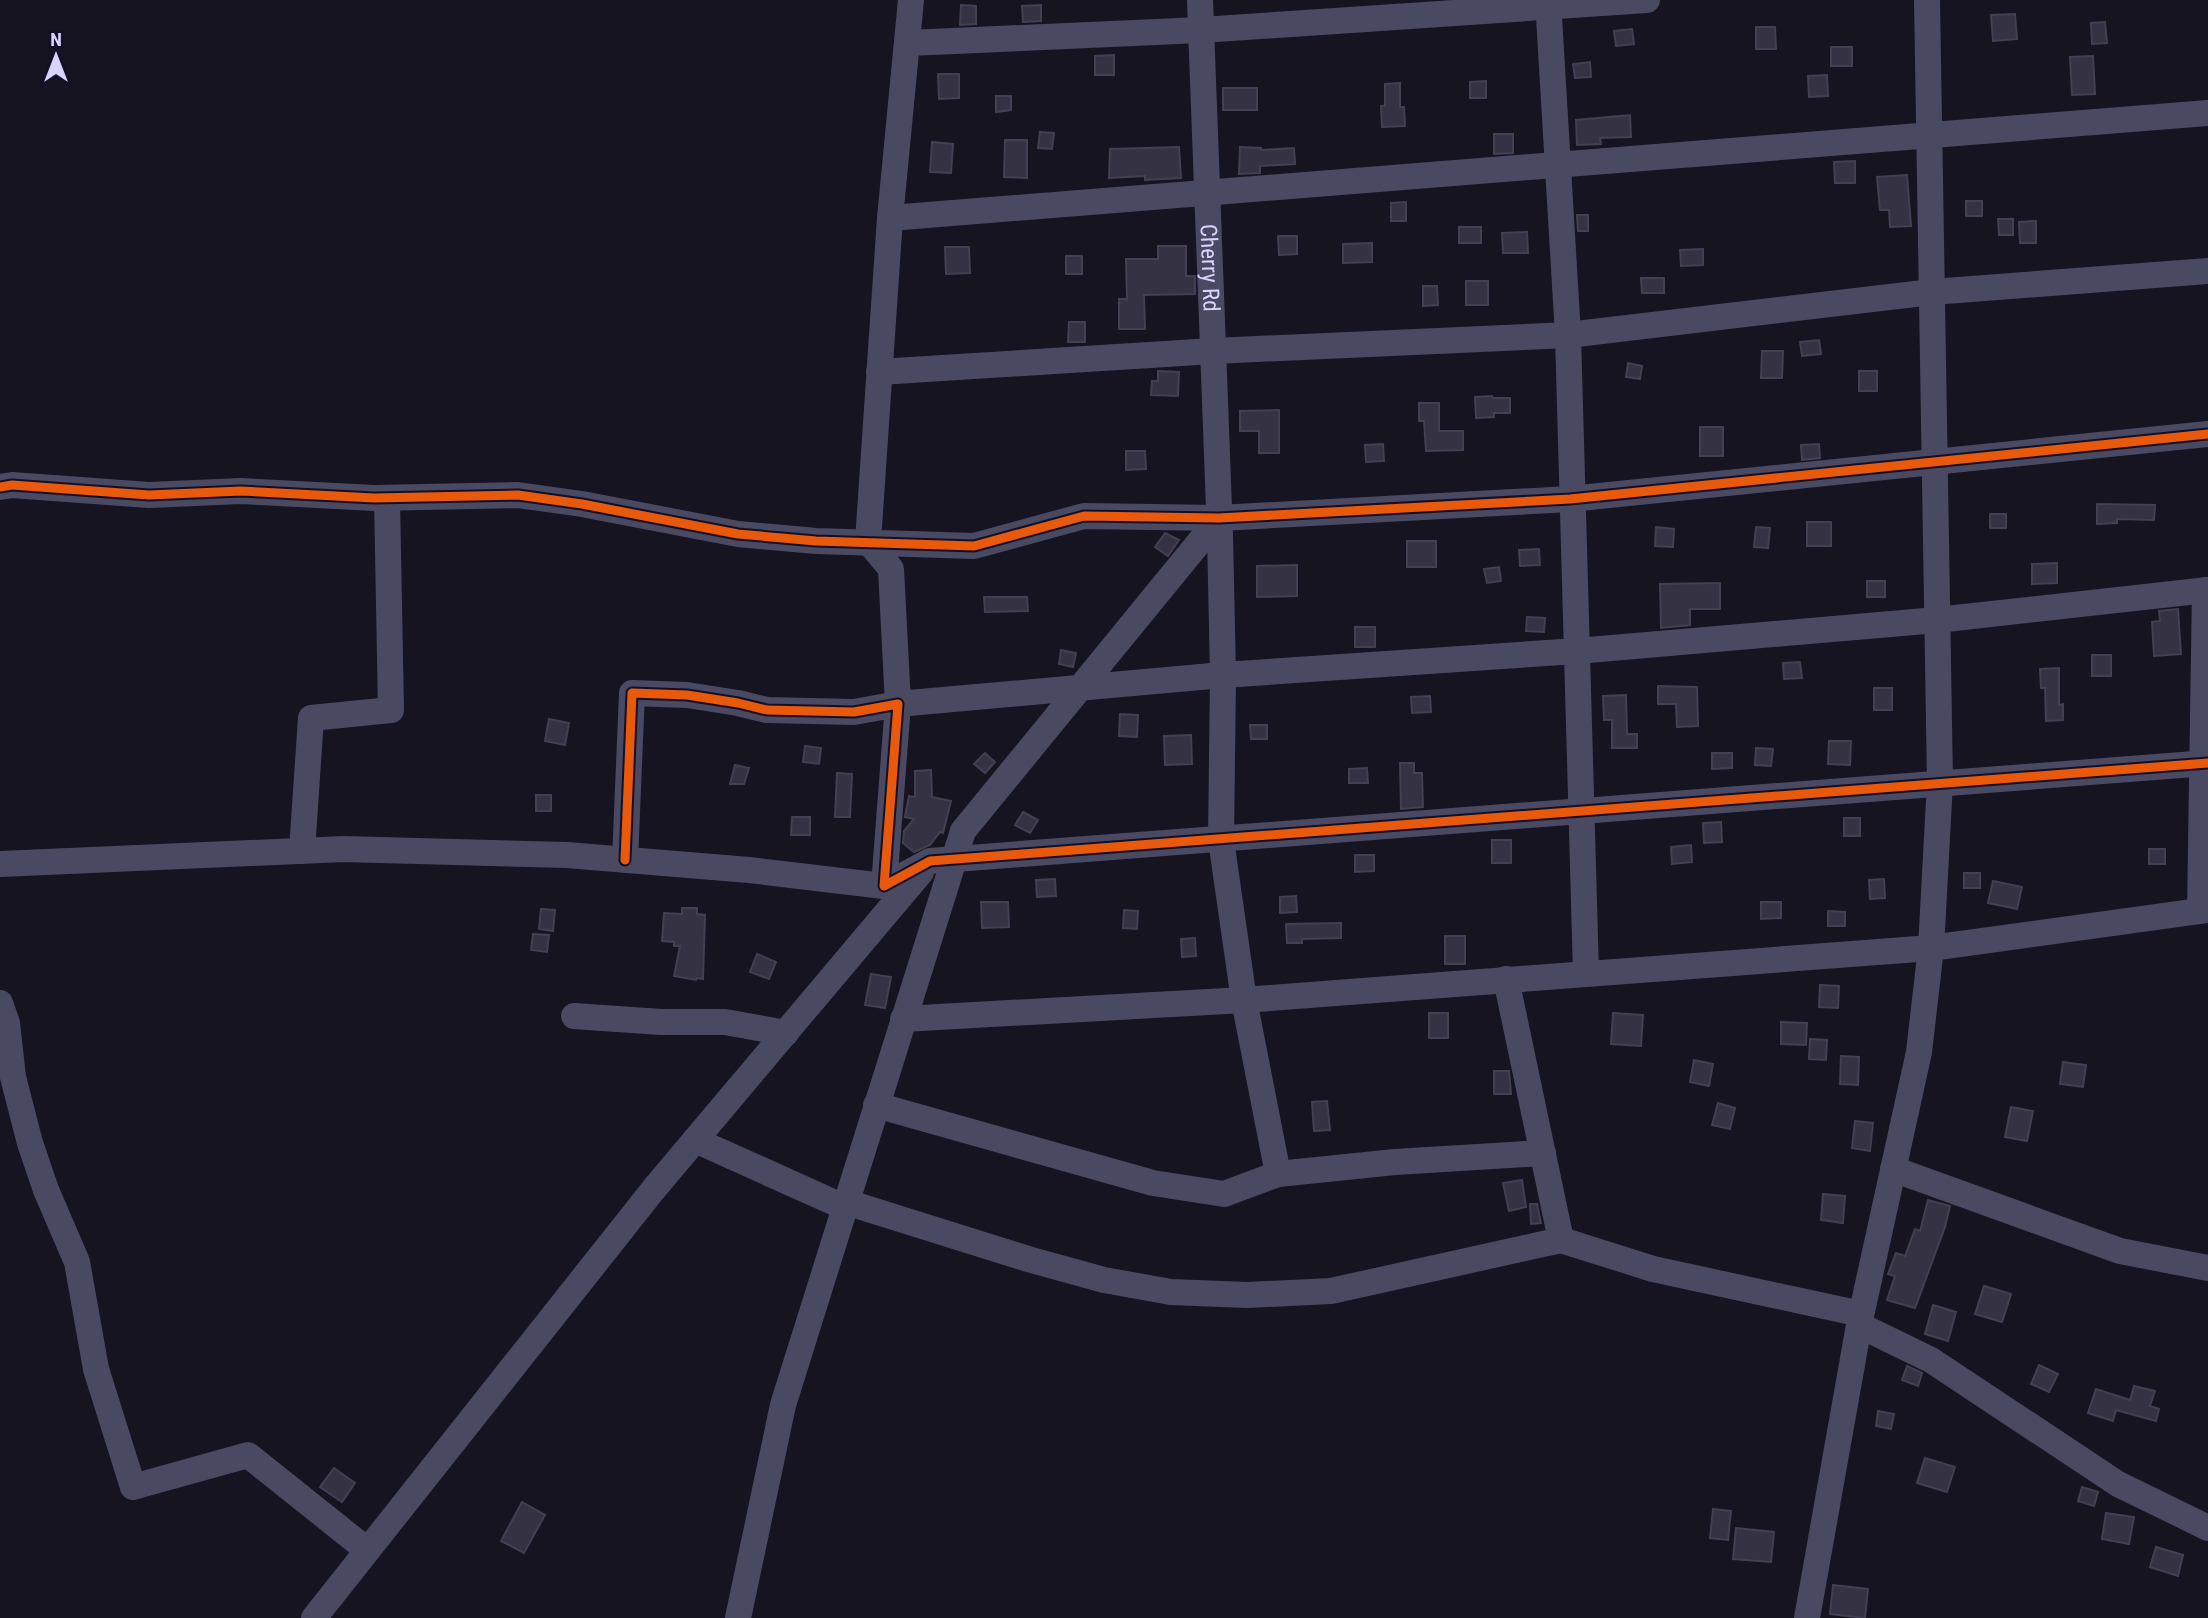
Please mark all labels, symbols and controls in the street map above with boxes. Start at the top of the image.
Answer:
north arrow [21,21,91,91]
text: N [50,28,62,51]
street label: Cherry Rd [1194,224,1225,312]

